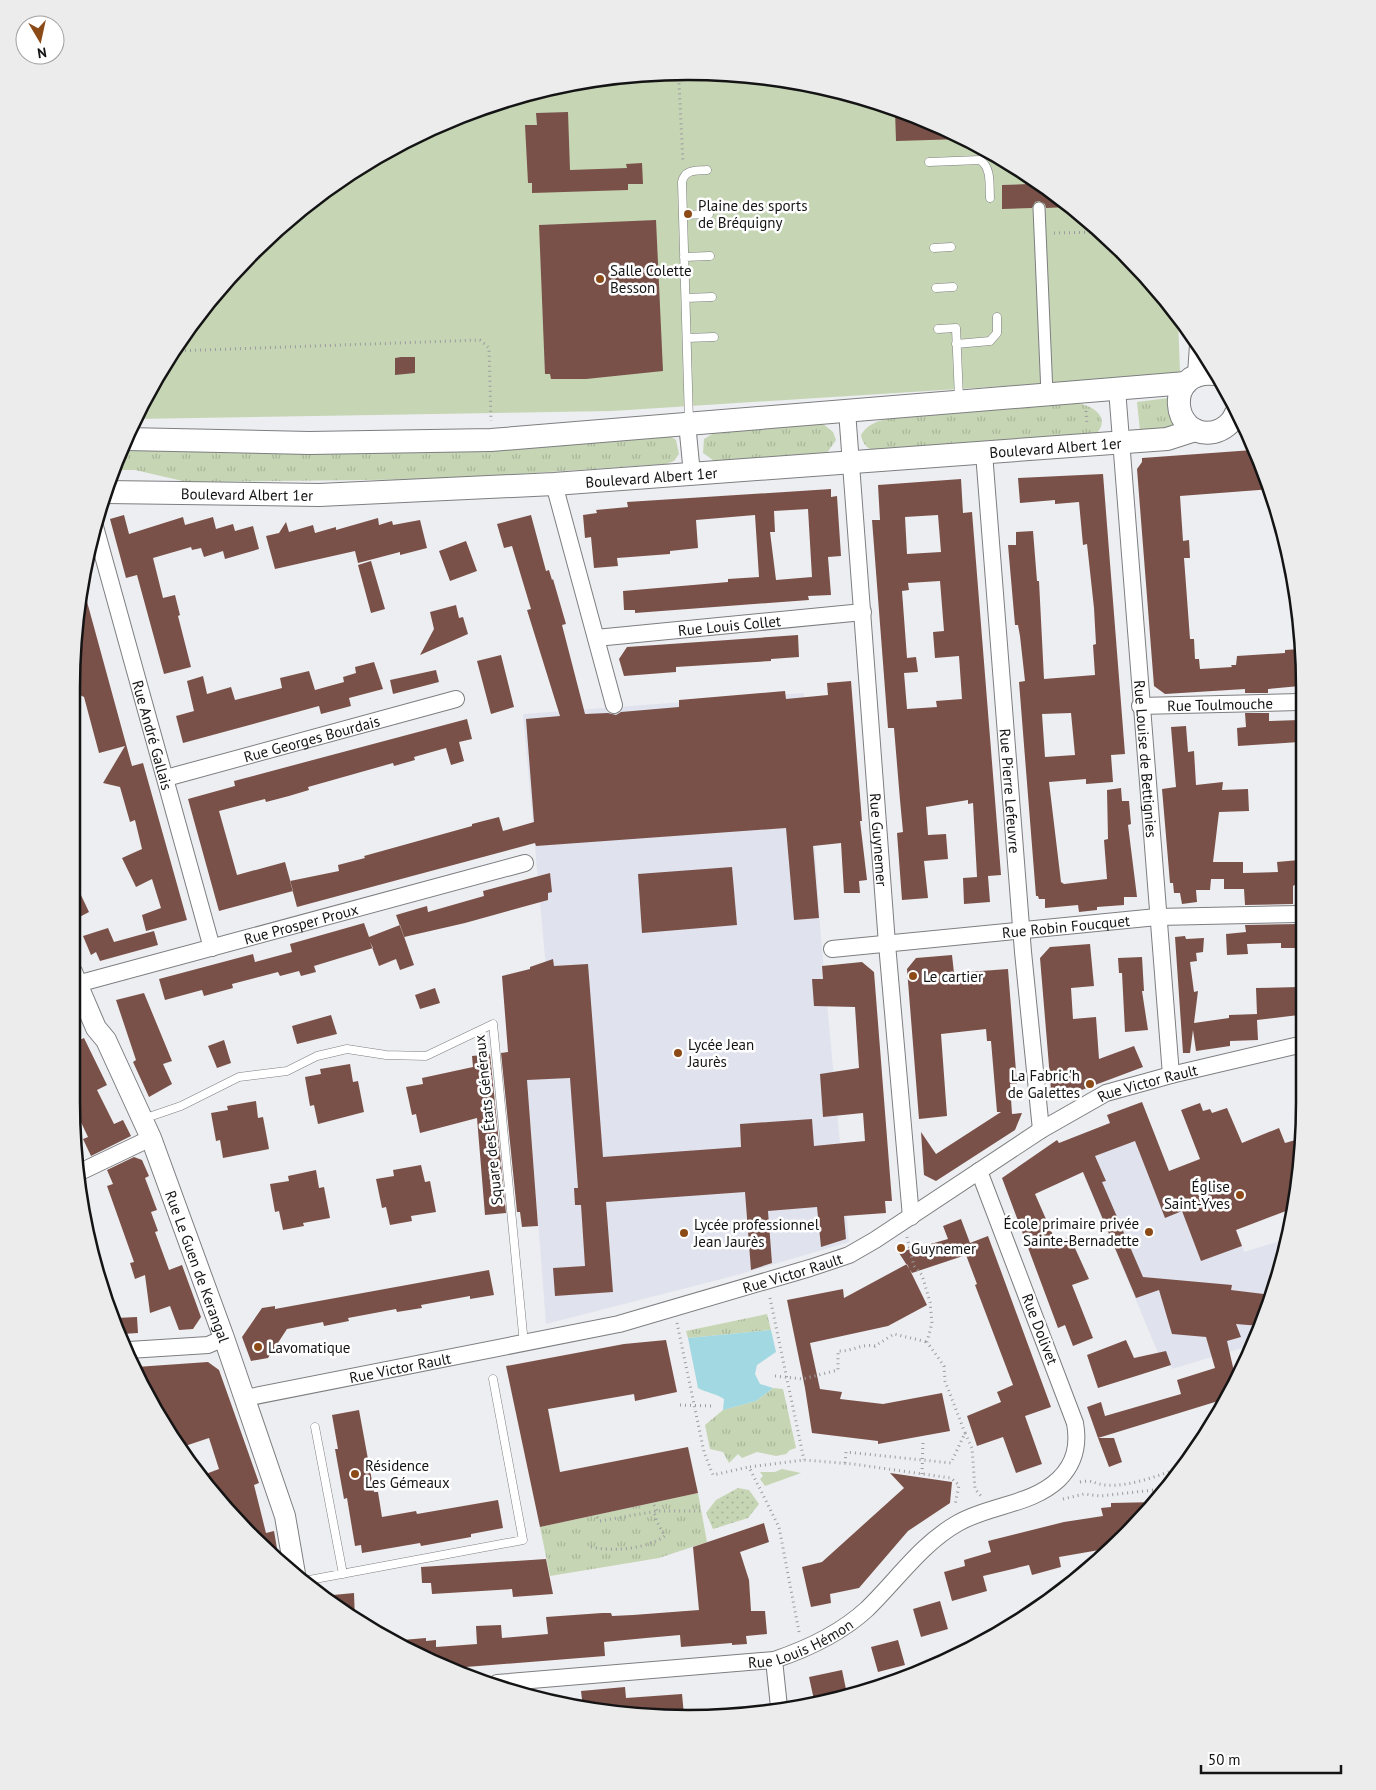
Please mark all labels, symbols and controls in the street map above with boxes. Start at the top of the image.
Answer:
north arrow [15,15,65,65]
text: N [36,43,48,62]
place label: Plaine des sports de Bréquigny [698,196,808,232]
marker: Plaine des sports de Bréquigny [682,208,694,220]
place label: Salle Colette Besson [610,261,692,297]
marker: Salle Colette Besson [594,273,606,285]
street label: Boulevard Albert 1er [989,433,1122,462]
street label: Boulevard Albert 1er [585,463,718,491]
street label: Boulevard Albert 1er [181,484,313,504]
street label: Rue Louis Collet [677,611,782,639]
street label: Rue André Gallais [129,678,177,792]
street label: Rue Louise de Bettignies [1130,679,1162,838]
street label: Rue Toulmouche [1167,693,1273,715]
street label: Rue Georges Bourdais [242,711,382,766]
street label: Rue Pierre Lefeuvre [996,728,1025,854]
street label: Rue Guynemer [866,792,892,887]
street label: Rue Prosper Proux [242,899,360,948]
street label: Rue Robin Foucquet [1001,910,1131,942]
place label: Le cartier [923,967,983,986]
marker: Le cartier [907,970,919,982]
street label: Square des États Généraux [470,1034,506,1206]
place label: Lycée Jean Jaurès [687,1035,754,1071]
marker: Lycée Jean Jaurès [672,1047,684,1059]
street label: Rue Victor Rault [1093,1060,1199,1106]
place label: La Fabric'h de Galettes [1008,1066,1080,1102]
marker: La Fabric'h de Galettes [1084,1078,1096,1090]
place label: Église Saint-Yves [1164,1177,1230,1213]
street label: Rue Le Guen de Kerangal [161,1188,234,1345]
marker: Église Saint-Yves [1234,1189,1246,1201]
place label: École primaire privée Sainte-Bernadette [1004,1214,1139,1250]
place label: Lycée professionnel Jean Jaurès [693,1215,820,1251]
marker: École primaire privée Sainte-Bernadette [1143,1226,1155,1238]
marker: Lycée professionnel Jean Jaurès [678,1227,690,1239]
place label: Guynemer [911,1239,976,1258]
marker: Guynemer [895,1242,907,1254]
street label: Rue Victor Rault [740,1248,845,1297]
street label: Rue Dolivet [1018,1291,1062,1367]
place label: Lavomatique [268,1338,351,1357]
marker: Lavomatique [252,1341,264,1353]
street label: Rue Victor Rault [347,1348,453,1387]
place label: Résidence Les Gémeaux [365,1456,450,1492]
marker: Résidence Les Gémeaux [349,1468,361,1480]
street label: Rue Louis Hémon [747,1614,856,1672]
scale bar [1201,1742,1341,1774]
text: 50 m [1208,1750,1241,1769]

